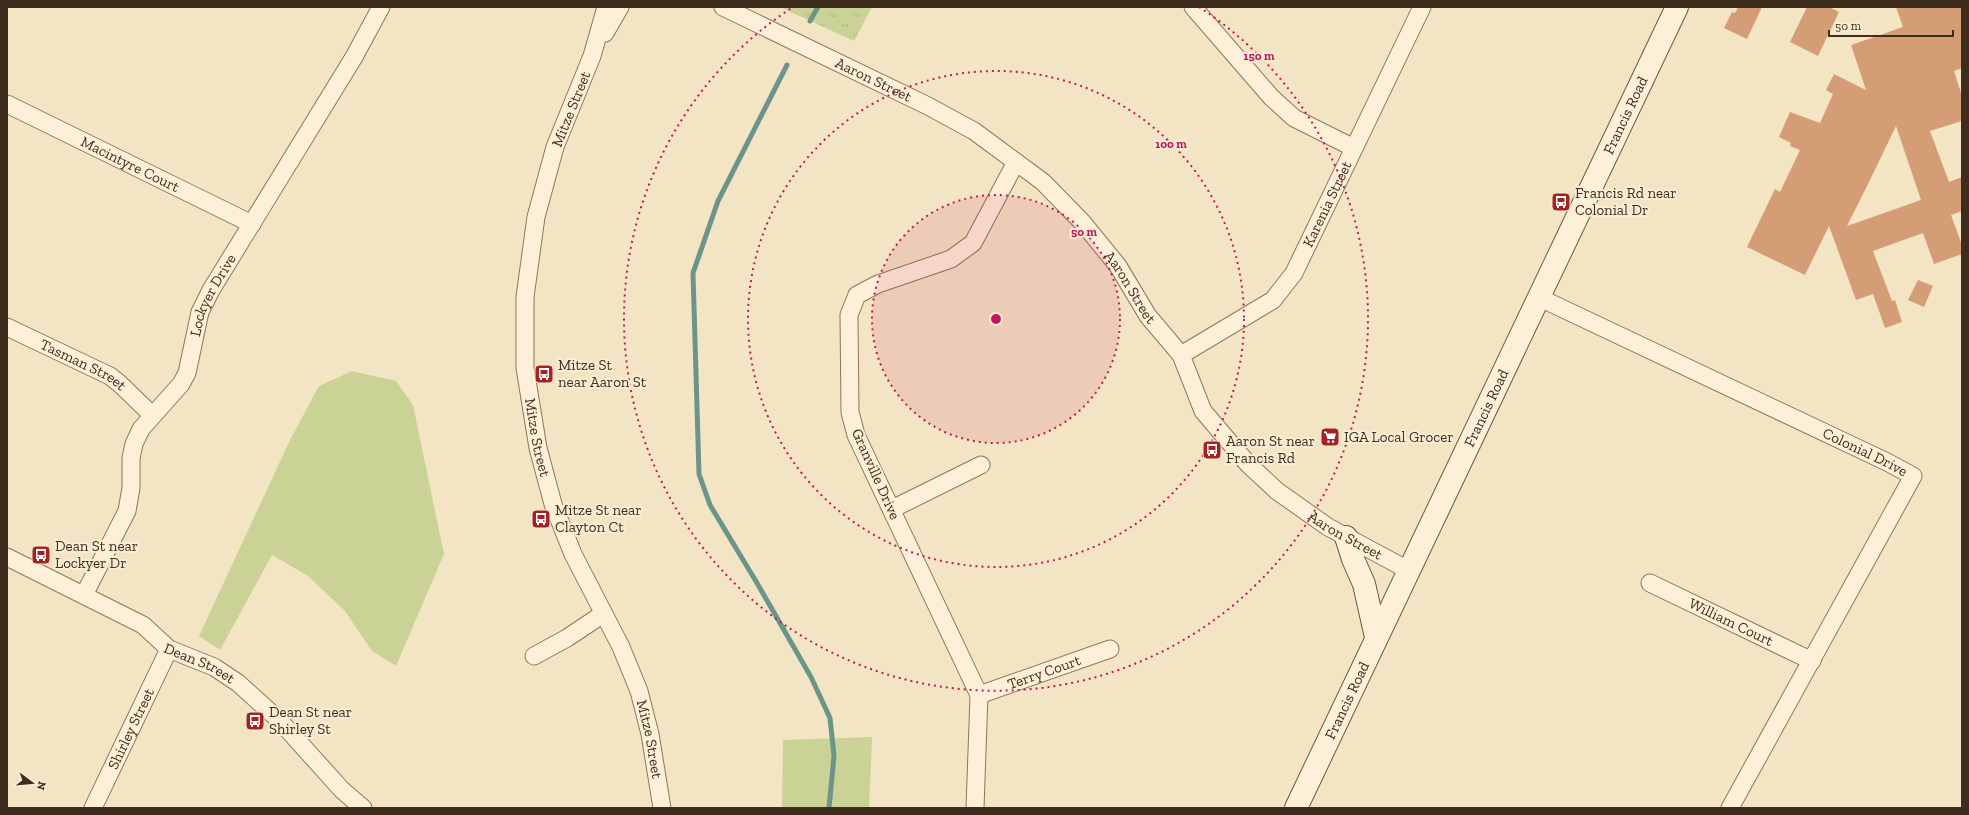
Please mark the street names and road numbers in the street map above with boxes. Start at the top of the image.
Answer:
street label: Aaron Street [832,54,915,106]
street label: Mitze Street [548,68,594,149]
street label: Francis Road [1599,73,1652,157]
street label: Macintyre Court [78,132,183,196]
street label: Karenia Street [1299,158,1356,250]
street label: Aaron Street [1100,247,1160,328]
street label: Lockyer Drive [186,251,240,338]
street label: Tasman Street [37,335,130,395]
street label: Francis Road [1460,365,1513,450]
street label: Mitze Street [521,397,554,479]
street label: Colonial Drive [1820,424,1911,480]
street label: Granville Drive [848,426,904,522]
street label: Aaron Street [1305,507,1386,564]
street label: William Court [1686,594,1777,650]
street label: Dean Street [161,639,239,688]
street label: Terry Court [1005,651,1084,693]
street label: Francis Road [1321,658,1374,742]
street label: Shirley Street [104,685,158,772]
street label: Mitze Street [633,698,666,780]

